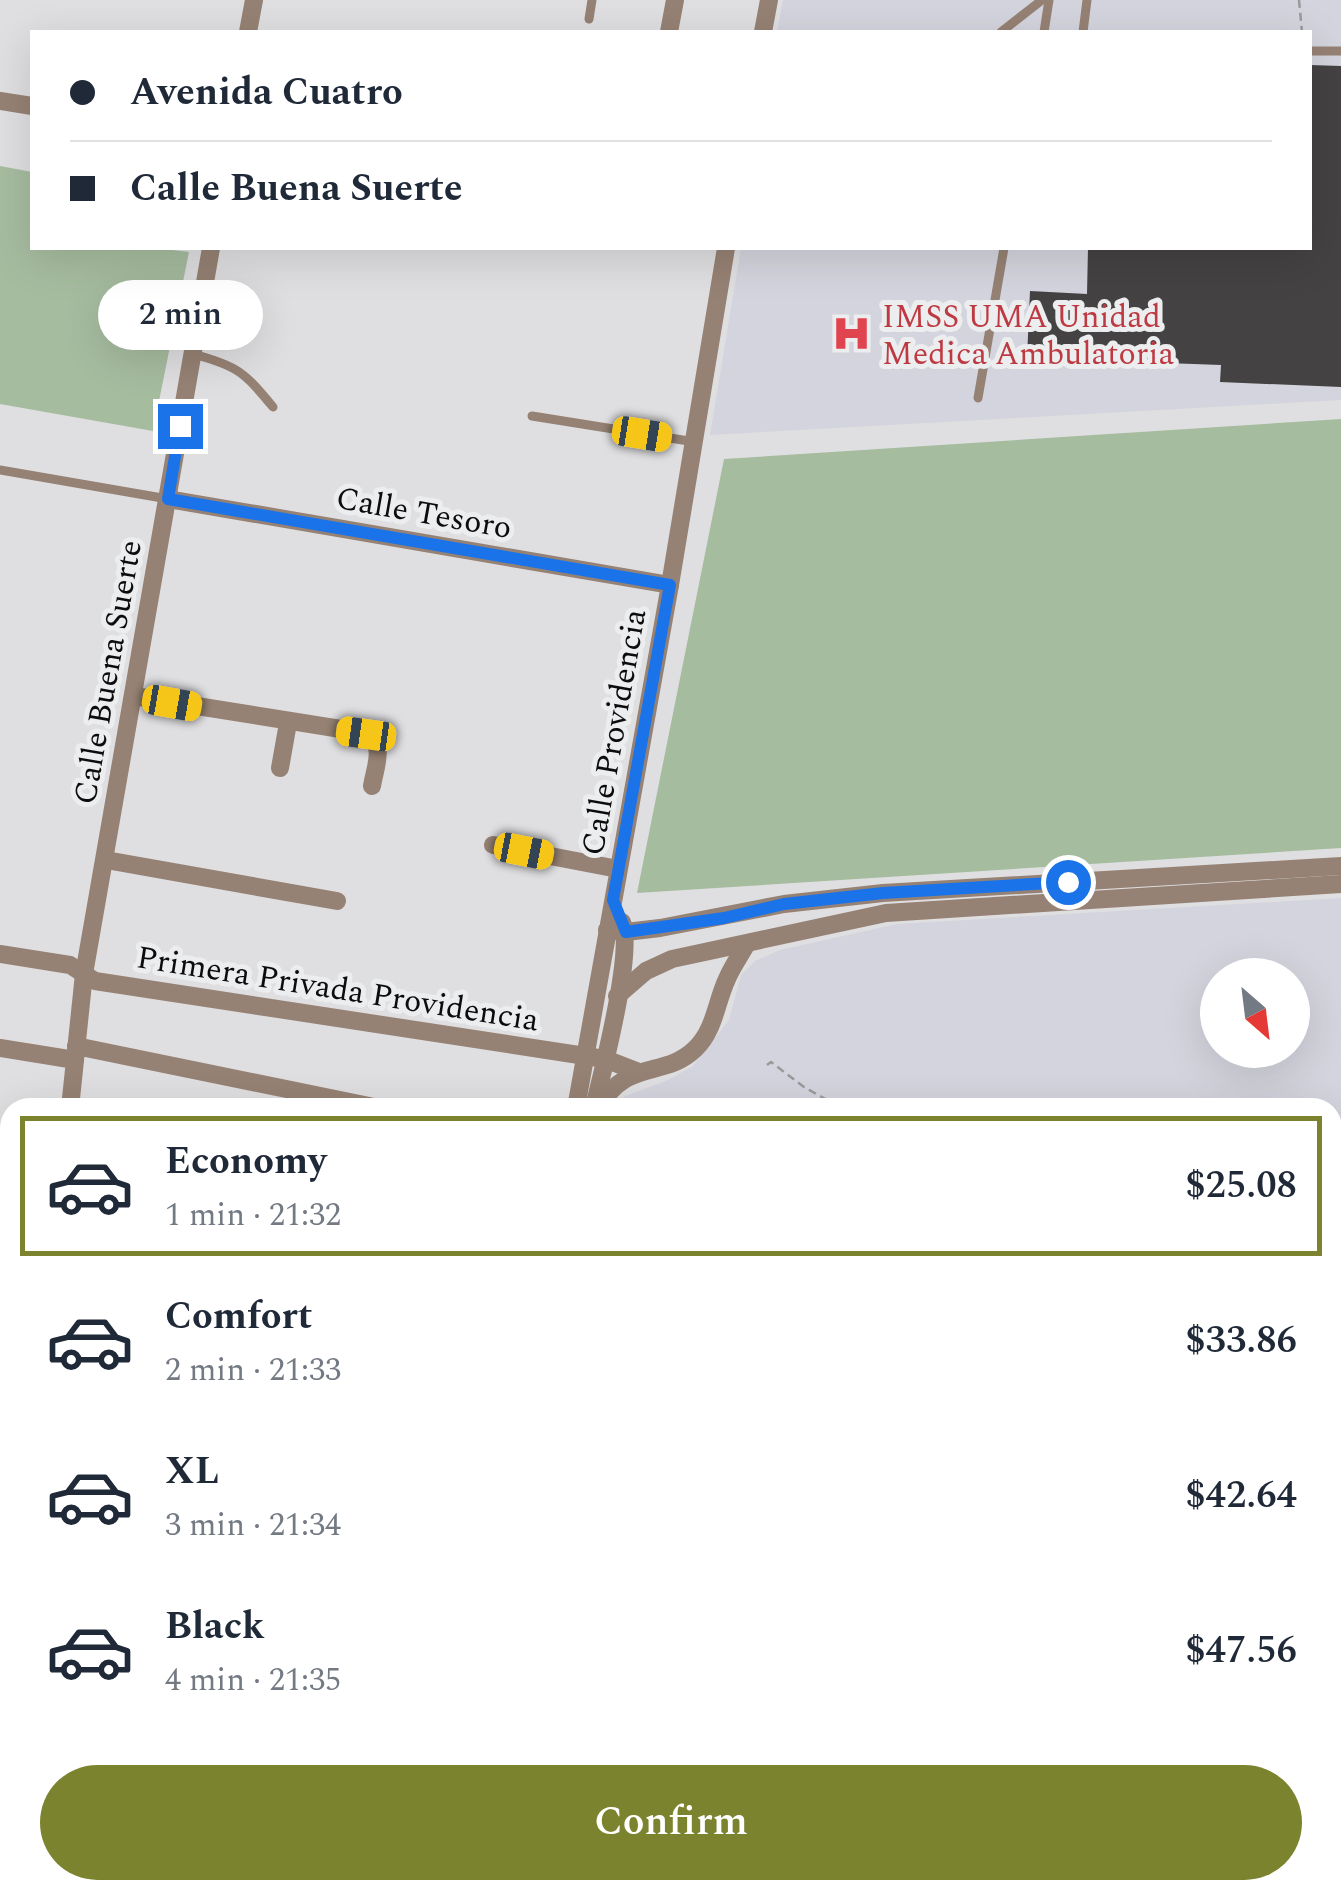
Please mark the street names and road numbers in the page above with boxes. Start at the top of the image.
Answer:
street label: Calle Tesoro [332,474,515,553]
street label: Calle Buena Suerte [61,536,156,808]
street label: Calle Providencia [569,605,660,859]
street label: Primera Privada Providencia [133,934,543,1046]

